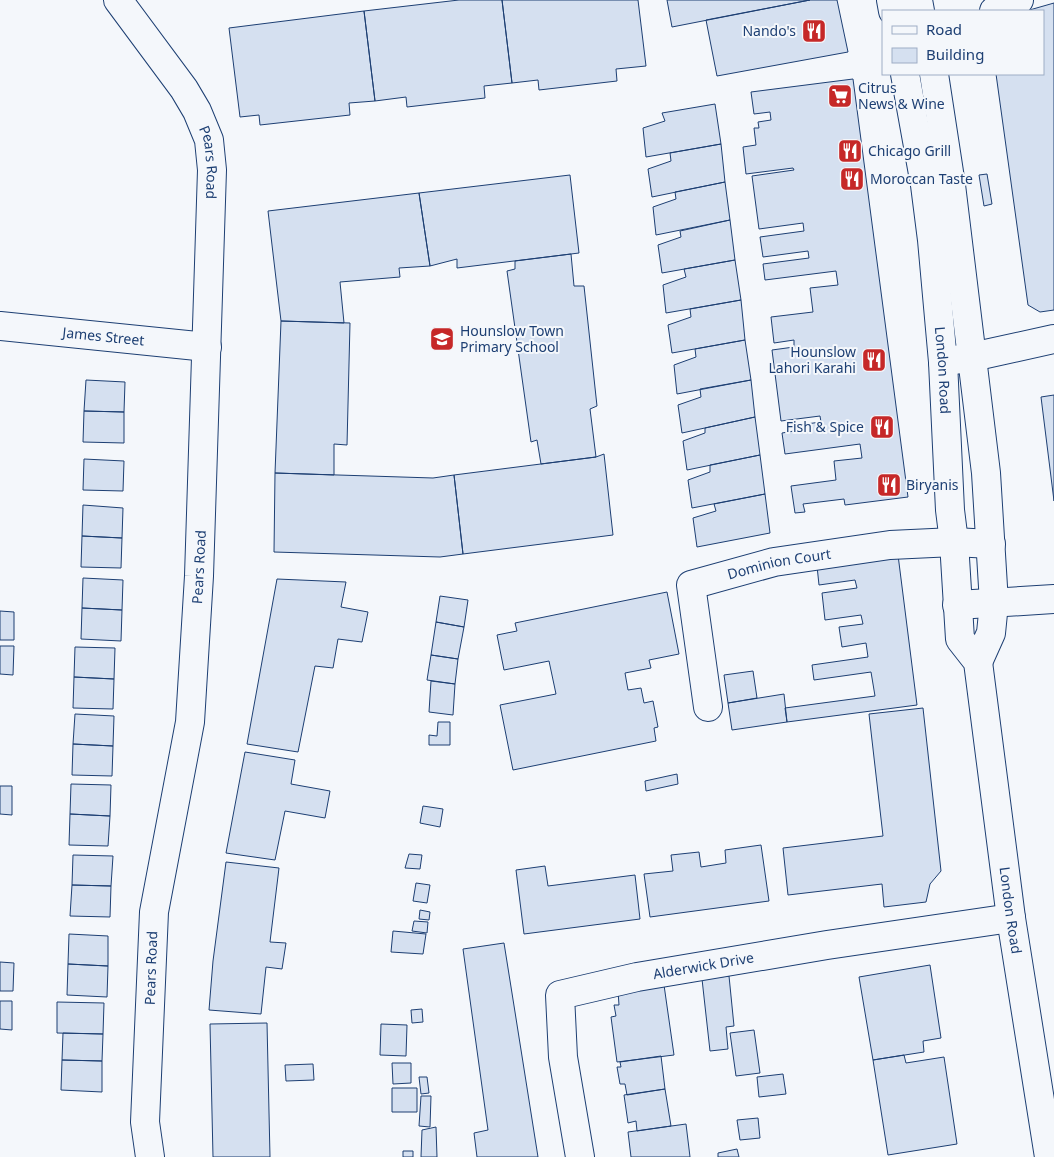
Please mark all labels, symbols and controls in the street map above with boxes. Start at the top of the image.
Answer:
legend [882,10,1044,75]
restaurant icon: Nando's [801,18,827,44]
text: Road [926,19,962,39]
place label: Nando's [742,21,796,40]
text: Building [926,44,984,64]
place label: Citrus News & Wine [858,78,945,113]
supermarket icon: Citrus News & Wine [827,83,853,109]
street label: Pears Road [195,123,222,199]
restaurant icon: Chicago Grill [837,138,863,164]
place label: Chicago Grill [868,141,951,160]
restaurant icon: Moroccan Taste [839,166,865,192]
place label: Moroccan Taste [870,169,973,188]
place label: Hounslow Town Primary School [460,321,564,356]
street label: James Street [60,322,145,350]
school or university icon: Hounslow Town Primary School [429,326,455,352]
street label: London Road [931,326,955,414]
place label: Hounslow Lahori Karahi [769,342,856,377]
restaurant icon: Hounslow Lahori Karahi [861,347,887,373]
restaurant icon: Fish & Spice [869,414,895,440]
place label: Fish & Spice [786,417,864,436]
restaurant icon: Biryanis [876,472,902,498]
place label: Biryanis [906,475,959,494]
street label: Pears Road [187,530,210,604]
street label: Dominion Court [725,544,832,583]
street label: London Road [995,866,1027,955]
street label: Pears Road [140,931,161,1005]
street label: Alderwick Drive [651,947,755,983]

